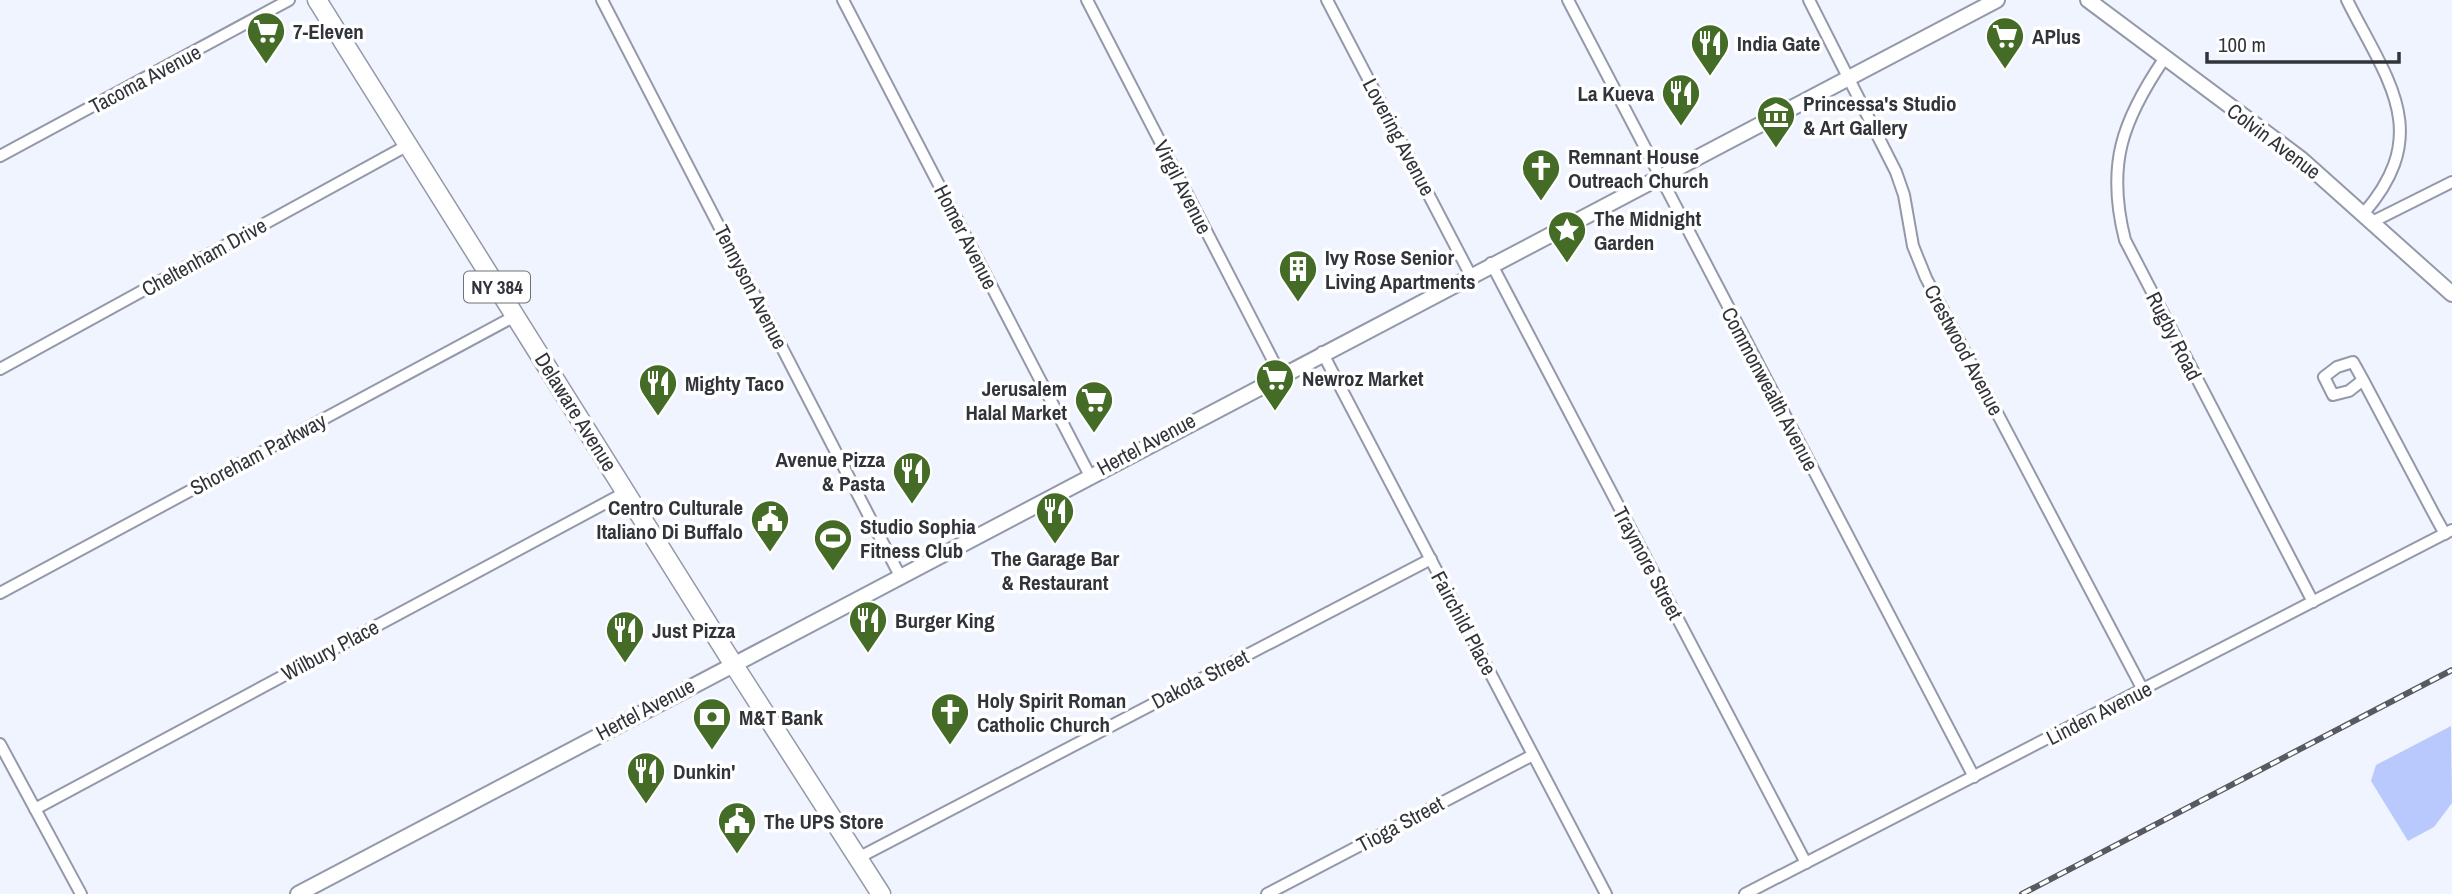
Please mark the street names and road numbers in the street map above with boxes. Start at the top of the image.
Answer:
street label: Tacoma Avenue [84,37,206,121]
street label: Lovering Avenue [1356,73,1442,201]
street label: Colvin Avenue [2221,96,2327,186]
street label: Virgil Avenue [1147,135,1219,239]
street label: Homer Avenue [927,180,1005,294]
street label: Cheltenham Drive [136,211,272,303]
street label: Tennyson Avenue [707,220,795,354]
road number: NY 384 [464,272,530,302]
street label: Crestwood Avenue [1917,280,2011,420]
street label: Rugby Road [2139,287,2209,385]
street label: Commonwealth Avenue [1715,302,1825,476]
street label: Delaware Avenue [528,347,624,477]
street label: Shoreham Parkway [185,406,331,502]
street label: Hertel Avenue [1092,406,1200,482]
street label: Traymore Street [1606,502,1690,625]
street label: Fairchild Place [1424,566,1504,680]
street label: Wilbury Place [276,612,384,688]
street label: Dakota Street [1147,642,1254,716]
street label: Hertel Avenue [591,671,699,747]
street label: Linden Avenue [2041,674,2157,752]
street label: Tioga Street [1352,789,1449,859]

